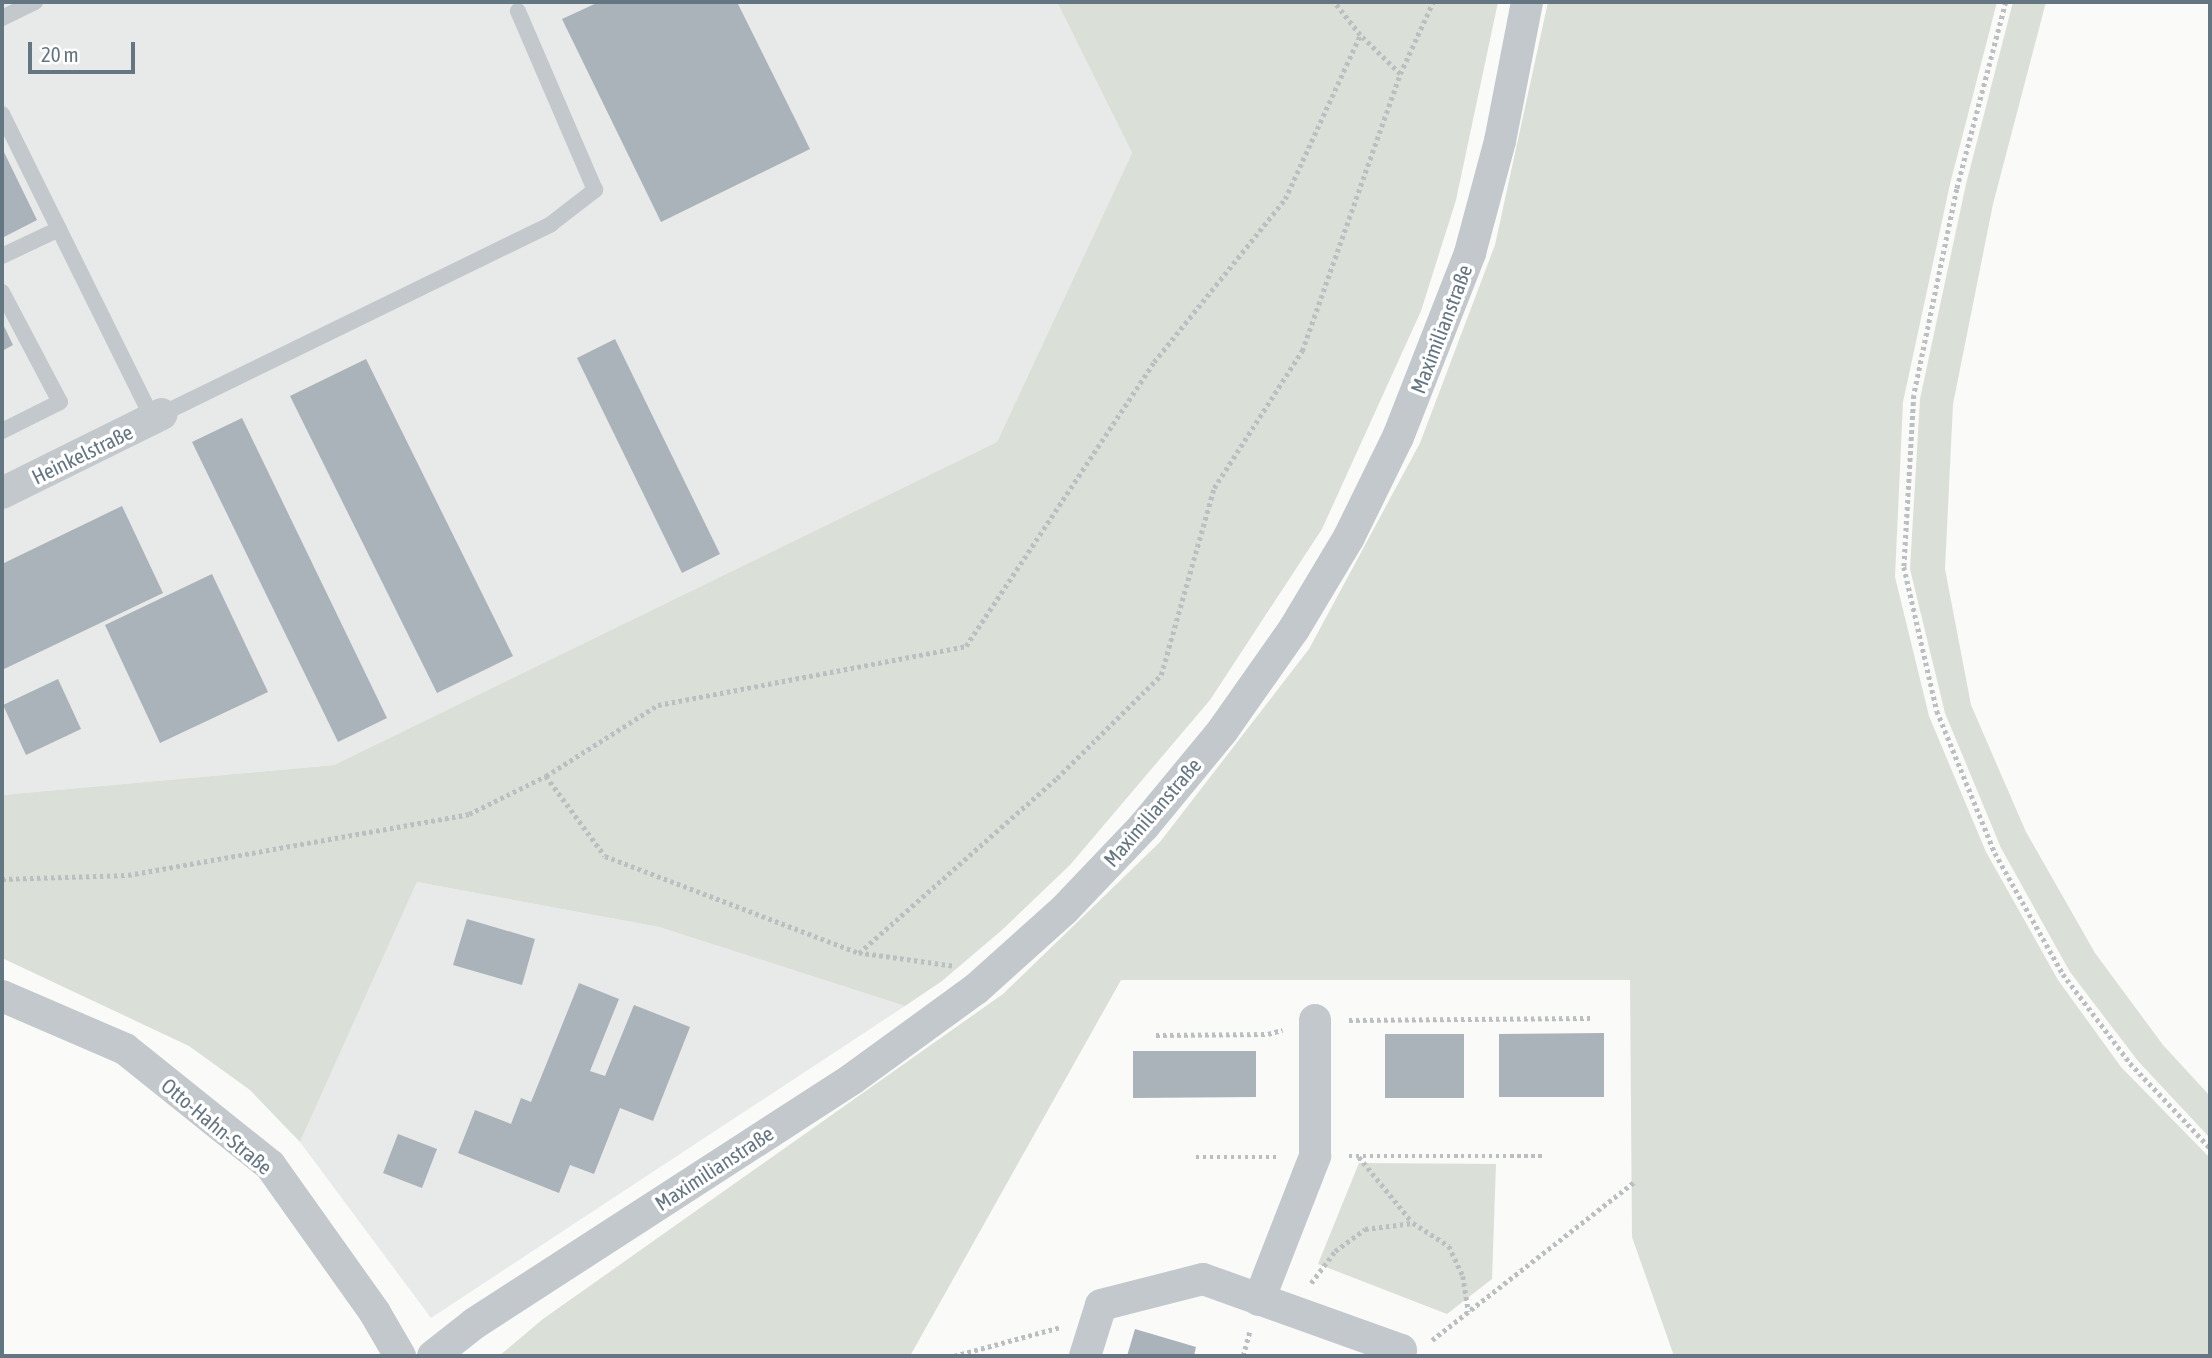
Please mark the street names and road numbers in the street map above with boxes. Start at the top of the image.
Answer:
street label: Maximilianstraße [1405,261,1477,397]
street label: Heinkelstraße [27,419,137,489]
street label: Maximilianstraße [1098,752,1206,872]
street label: Otto-Hahn-Straße [157,1072,277,1180]
street label: Maximilianstraße [650,1120,778,1216]

